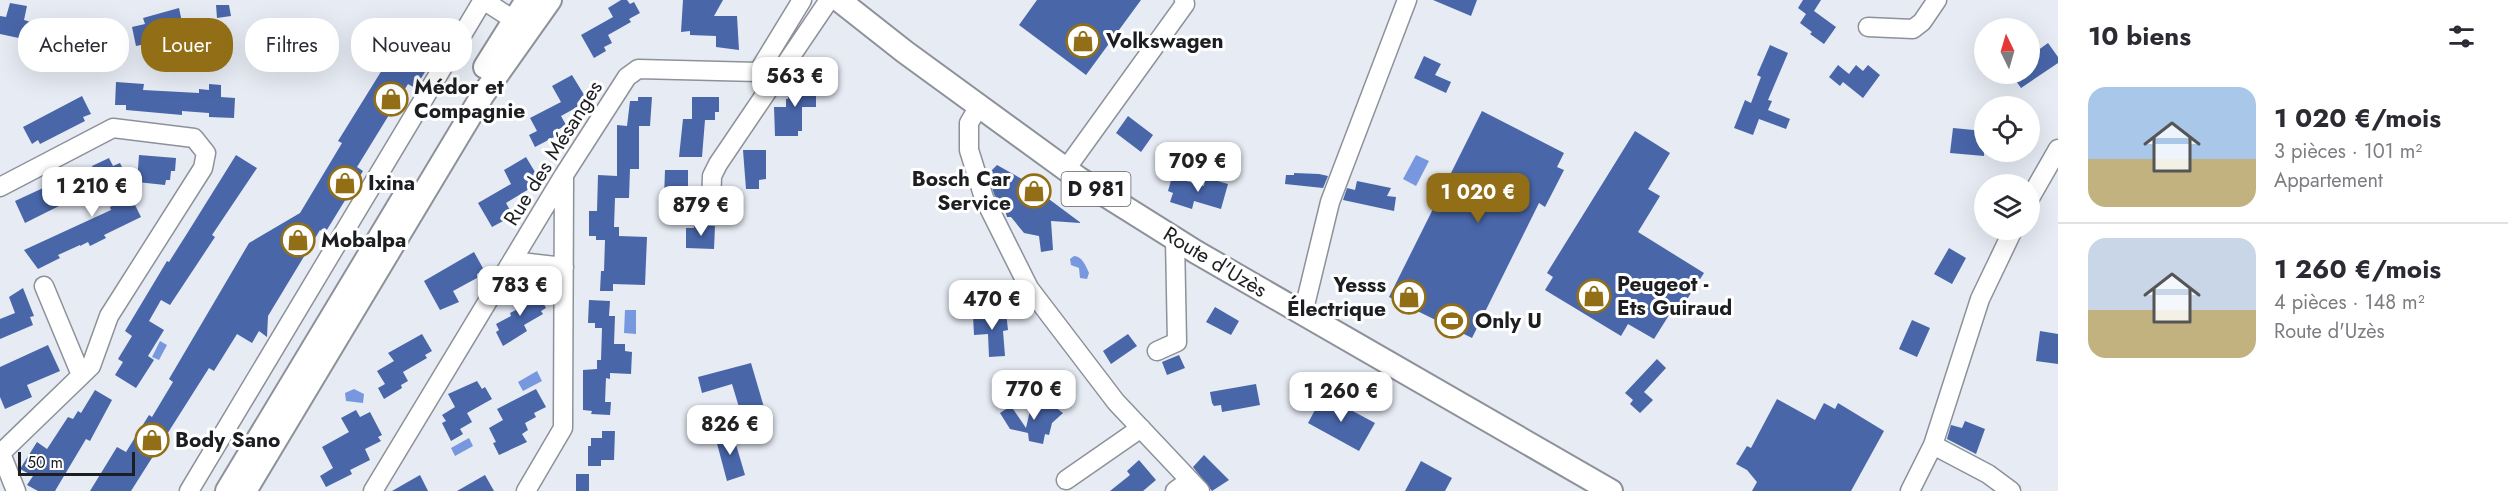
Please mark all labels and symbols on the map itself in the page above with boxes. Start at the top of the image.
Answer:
north arrow [1974,18,2040,84]
shop icon: Volkswagen [1065,23,1101,59]
place label: Volkswagen [1105,26,1224,56]
pin: 563 € [753,57,837,108]
place label: Médor et Compagnie [414,72,525,126]
street label: Rue des Mésanges [496,75,610,231]
shop icon: Médor et Compagnie [373,81,409,117]
pin: 709 € [1156,142,1240,193]
place label: Bosch Car Service [912,164,1011,218]
shop icon: Ixina [327,165,363,201]
pin: 1 210 € [37,167,147,218]
place label: Ixina [368,168,415,198]
road number: D 981 [1062,172,1130,206]
shop icon: Bosch Car Service [1016,173,1052,209]
pin: 1 020 € [1423,173,1533,224]
pin: 879 € [659,186,743,237]
street label: Route d'Uzès [1157,219,1273,305]
shop icon: Mobalpa [280,222,316,258]
place label: Mobalpa [321,225,406,255]
pin: 783 € [478,266,562,317]
place label: Peugeot - Ets Guiraud [1617,269,1732,323]
place label: Yesss Électrique [1287,270,1386,324]
shop icon: Peugeot - Ets Guiraud [1576,278,1612,314]
shop icon: Yesss Électrique [1391,279,1427,315]
pin: 470 € [950,280,1034,331]
sports icon: Only U [1434,303,1470,339]
place label: Only U [1475,306,1542,336]
pin: 770 € [992,370,1076,421]
pin: 1 260 € [1286,372,1396,423]
pin: 826 € [688,405,772,456]
shop icon: Body Sano [134,422,170,458]
place label: Body Sano [175,425,280,455]
scale bar [18,449,135,476]

